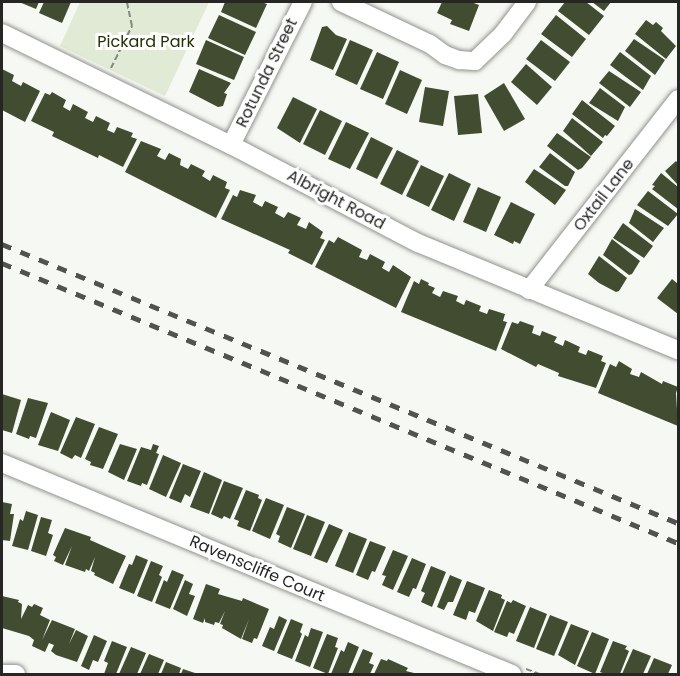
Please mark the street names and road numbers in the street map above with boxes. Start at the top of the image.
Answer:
street label: Rotunda Street [232,15,302,131]
street label: Oxtail Lane [570,155,638,235]
street label: Albright Road [284,166,388,234]
street label: Ravenscliffe Court [187,532,327,606]

